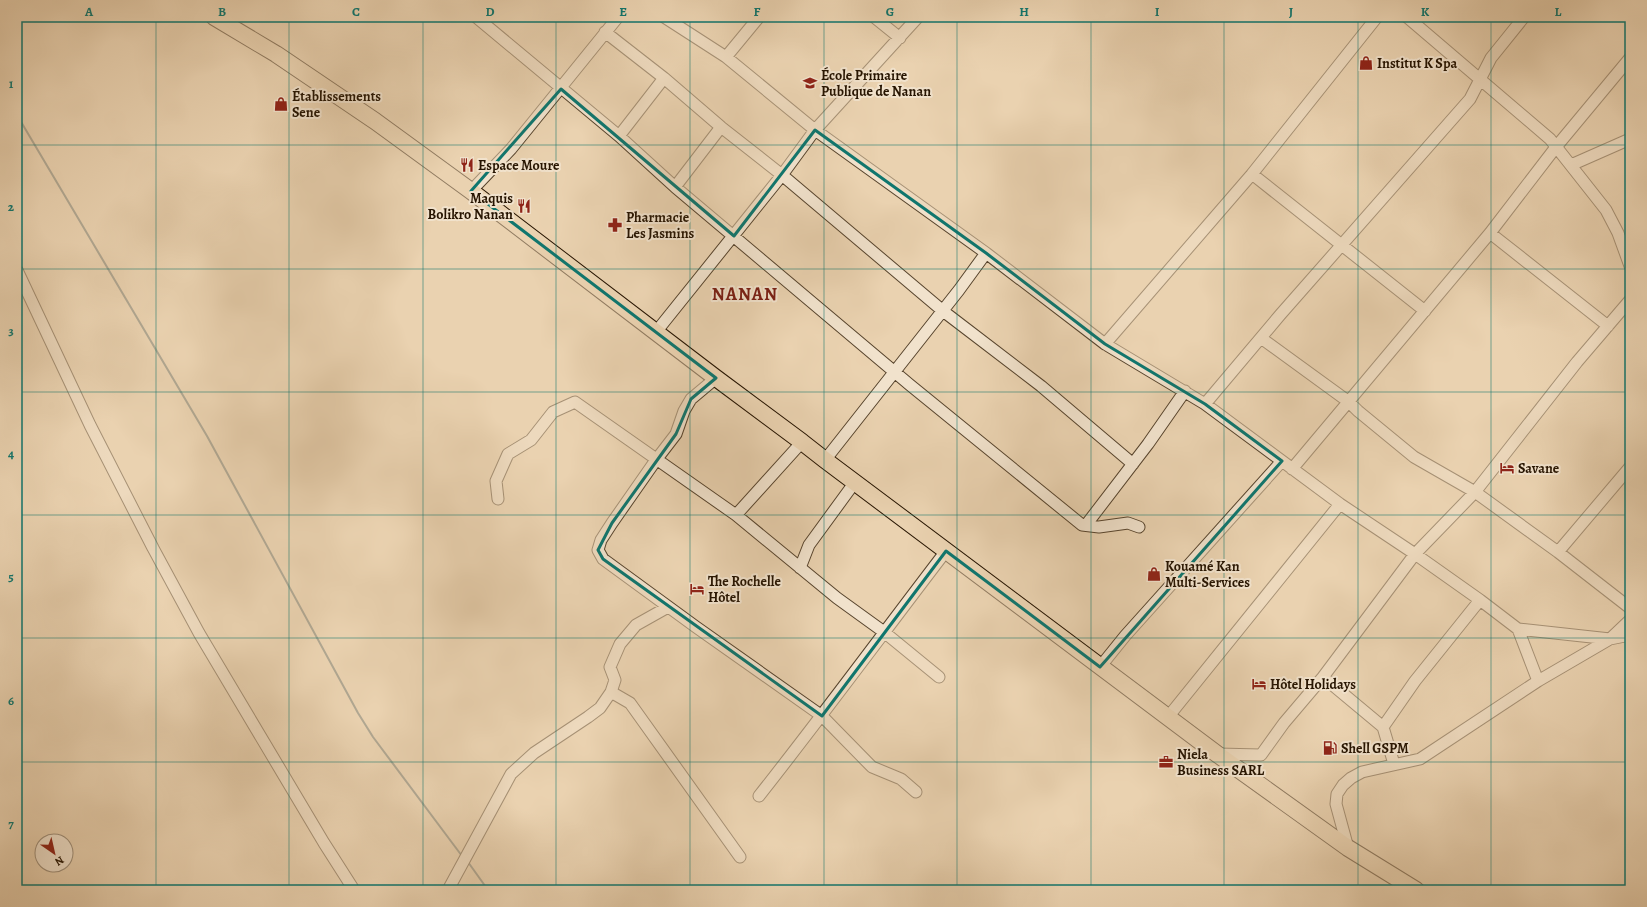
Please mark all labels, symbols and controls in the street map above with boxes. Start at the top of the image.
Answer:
text: A [84,3,94,20]
text: B [218,3,226,20]
text: C [352,3,360,20]
text: D [485,3,495,20]
text: E [619,3,627,20]
text: F [754,3,761,20]
text: G [886,3,894,20]
text: H [1019,3,1029,20]
text: I [1155,3,1160,20]
text: J [1289,3,1293,20]
text: K [1421,3,1430,20]
text: L [1555,3,1562,20]
place label: Institut K Spa [1377,54,1457,73]
shop icon: Institut K Spa [1358,55,1374,71]
place label: École Primaire Publique de Nanan [821,66,931,101]
text: 1 [9,75,14,92]
school or university icon: École Primaire Publique de Nanan [802,75,818,91]
place label: Établissements Sene [292,87,381,122]
shop icon: Établissements Sene [273,96,289,112]
place label: Espace Moure [478,156,560,175]
restaurant icon: Espace Moure [459,157,475,173]
place label: Maquis Bolikro Nanan [428,189,513,224]
text: 2 [8,198,15,215]
restaurant icon: Maquis Bolikro Nanan [516,198,532,214]
place label: Pharmacie Les Jasmins [626,208,695,243]
pharmacy icon: Pharmacie Les Jasmins [607,217,623,233]
district label: NANAN [712,282,778,306]
text: 3 [8,322,14,339]
text: 4 [8,445,14,462]
place label: Savane [1518,459,1560,478]
hotel icon: Savane [1499,460,1515,476]
place label: Kouamé Kan Multi-Services [1165,557,1250,592]
shop icon: Kouamé Kan Multi-Services [1146,566,1162,582]
text: 5 [8,568,14,585]
place label: The Rochelle Hôtel [708,572,781,607]
hotel icon: The Rochelle Hôtel [689,581,705,597]
place label: Hôtel Holidays [1270,675,1356,694]
hotel icon: Hôtel Holidays [1251,676,1267,692]
text: 6 [8,692,14,709]
place label: Shell GSPM [1341,739,1409,758]
fuel station icon: Shell GSPM [1322,740,1338,756]
place label: Niela Business SARL [1177,745,1265,780]
office icon: Niela Business SARL [1158,754,1174,770]
text: 7 [8,815,14,832]
north arrow [34,833,74,873]
text: N [52,852,67,869]

